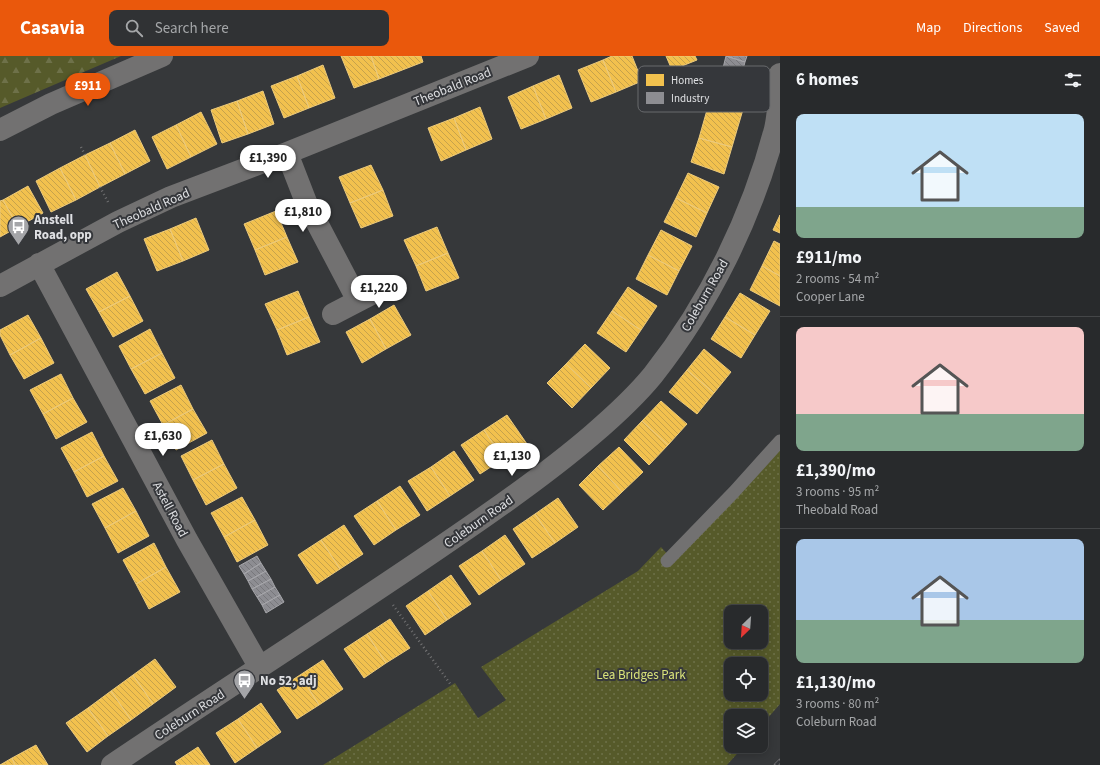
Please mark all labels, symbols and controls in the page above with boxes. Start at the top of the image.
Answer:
search box [109,10,389,46]
text: Casavia [20,15,85,42]
icon: search [123,17,145,39]
text: Search here [155,18,229,39]
text: Map [916,18,941,38]
text: Directions [963,18,1022,38]
text: Saved [1044,18,1080,38]
street label: Theobald Road [411,63,494,111]
legend [638,66,770,112]
text: 6 homes [796,68,858,92]
icon: filters [1062,69,1084,91]
pin: £911 [64,73,112,107]
text: Homes [671,73,704,88]
text: £911 [74,77,102,95]
text: Industry [671,91,709,106]
icon: home [904,140,976,212]
pin: £1,390 [235,145,301,179]
text: £1,390 [249,149,287,167]
street label: Theobald Road [110,184,193,234]
pin: £1,810 [270,199,336,233]
text: £1,810 [284,203,322,221]
place label: Anstell Road, opp [33,211,92,244]
bus stop icon: Anstell Road, opp [6,213,32,246]
text: £911/mo [796,246,862,270]
street label: Coleburn Road [677,256,733,335]
text: 2 rooms · 54 m² [796,270,879,288]
pin: £1,220 [346,275,412,309]
text: £1,220 [360,279,398,297]
text: Cooper Lane [796,288,865,306]
icon: home [904,353,976,425]
pin: £1,630 [130,423,196,457]
text: £1,630 [144,427,182,445]
pin: £1,130 [479,443,545,477]
text: £1,130 [493,447,531,465]
text: £1,390/mo [796,459,876,483]
street label: Astell Road [148,479,192,540]
text: 3 rooms · 95 m² [796,483,879,501]
street label: Coleburn Road [440,491,517,552]
text: Theobald Road [796,501,878,519]
icon: home [904,565,976,637]
north arrow [724,605,768,649]
map controls [724,605,768,753]
button: locate [724,657,768,701]
park label: Lea Bridges Park [596,666,686,684]
bus stop icon: No 52, adj [231,667,257,700]
text: £1,130/mo [796,671,876,695]
place label: No 52, adj [260,672,317,690]
street label: Coleburn Road [151,685,228,744]
text: 3 rooms · 80 m² [796,695,879,713]
button: layers [724,709,768,753]
text: Coleburn Road [796,713,877,731]

